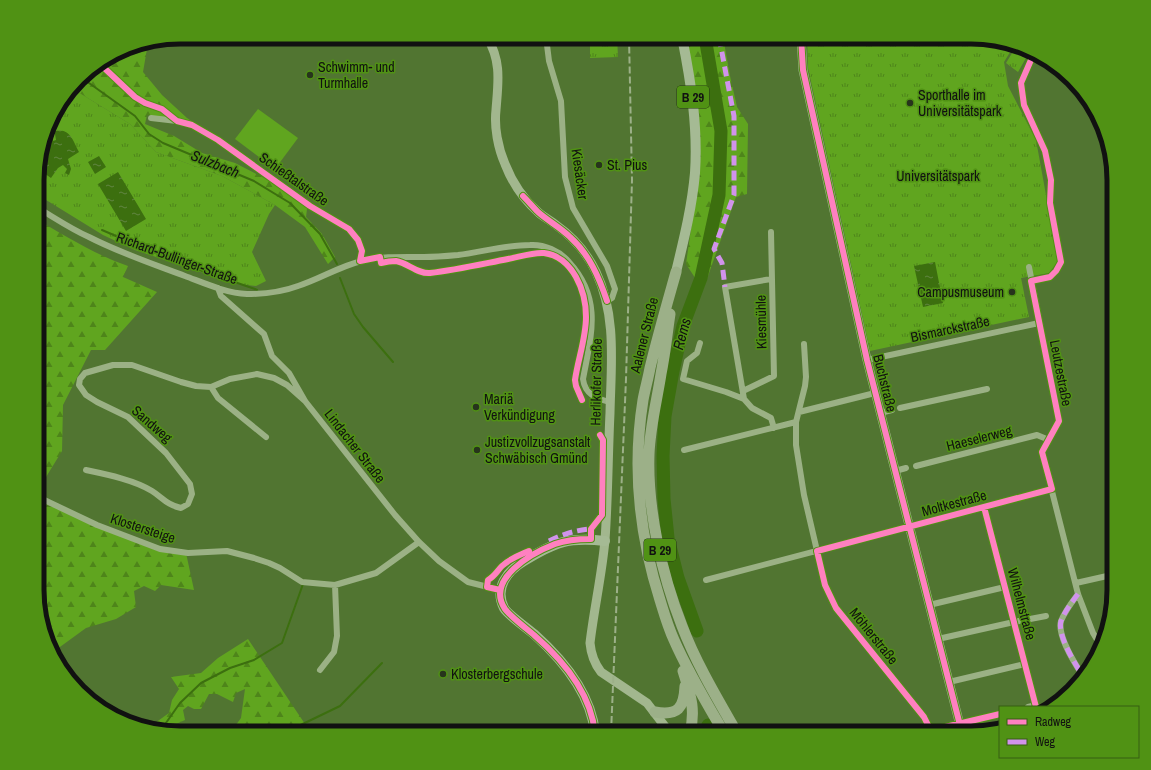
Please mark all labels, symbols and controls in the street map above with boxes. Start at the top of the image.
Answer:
place label: Schwimm- und Turmhalle [318,58,395,92]
marker: Schwimm- und Turmhalle [305,70,315,80]
road number: B 29 [677,86,709,108]
place label: Sporthalle im Universitätspark [918,86,1002,120]
marker: Sporthalle im Universitätspark [905,98,915,108]
water label: Sulzbach [188,144,243,183]
street label: Kiesäcker [568,147,592,201]
street label: Schießtalstraße [256,148,332,210]
place label: St. Pius [607,156,647,174]
marker: St. Pius [594,160,604,170]
park label: Universitätspark [896,167,980,185]
street label: Richard-Bullinger-Straße [114,228,240,288]
place label: Campusmuseum [917,283,1004,301]
marker: Campusmuseum [1007,287,1017,297]
street label: Aalener Straße [626,295,662,376]
street label: Kiesmühle [752,295,770,349]
street label: Bismarckstraße [909,312,991,346]
water label: Rems [667,316,696,352]
street label: Herlikofer Straße [586,338,606,426]
street label: Leutzestraße [1046,338,1076,408]
street label: Buchstraße [869,352,901,414]
place label: Mariä Verkündigung [484,390,555,424]
street label: Sandweg [128,402,176,447]
marker: Mariä Verkündigung [471,402,481,412]
street label: Lindacher Straße [321,406,389,486]
street label: Haeselerweg [944,421,1014,455]
place label: Justizvollzugsanstalt Schwäbisch Gmünd [485,433,590,467]
marker: Justizvollzugsanstalt Schwäbisch Gmünd [472,445,482,455]
street label: Moltkestraße [920,486,988,520]
street label: Klostersteige [108,509,178,547]
road number: B 29 [644,539,676,561]
street label: Wilhelmstraße [1004,566,1040,642]
street label: Möhlerstraße [846,604,902,668]
place label: Klosterbergschule [451,665,543,683]
marker: Klosterbergschule [438,669,448,679]
legend [999,706,1139,758]
text: Radweg [1035,714,1072,730]
text: Weg [1035,734,1056,750]

